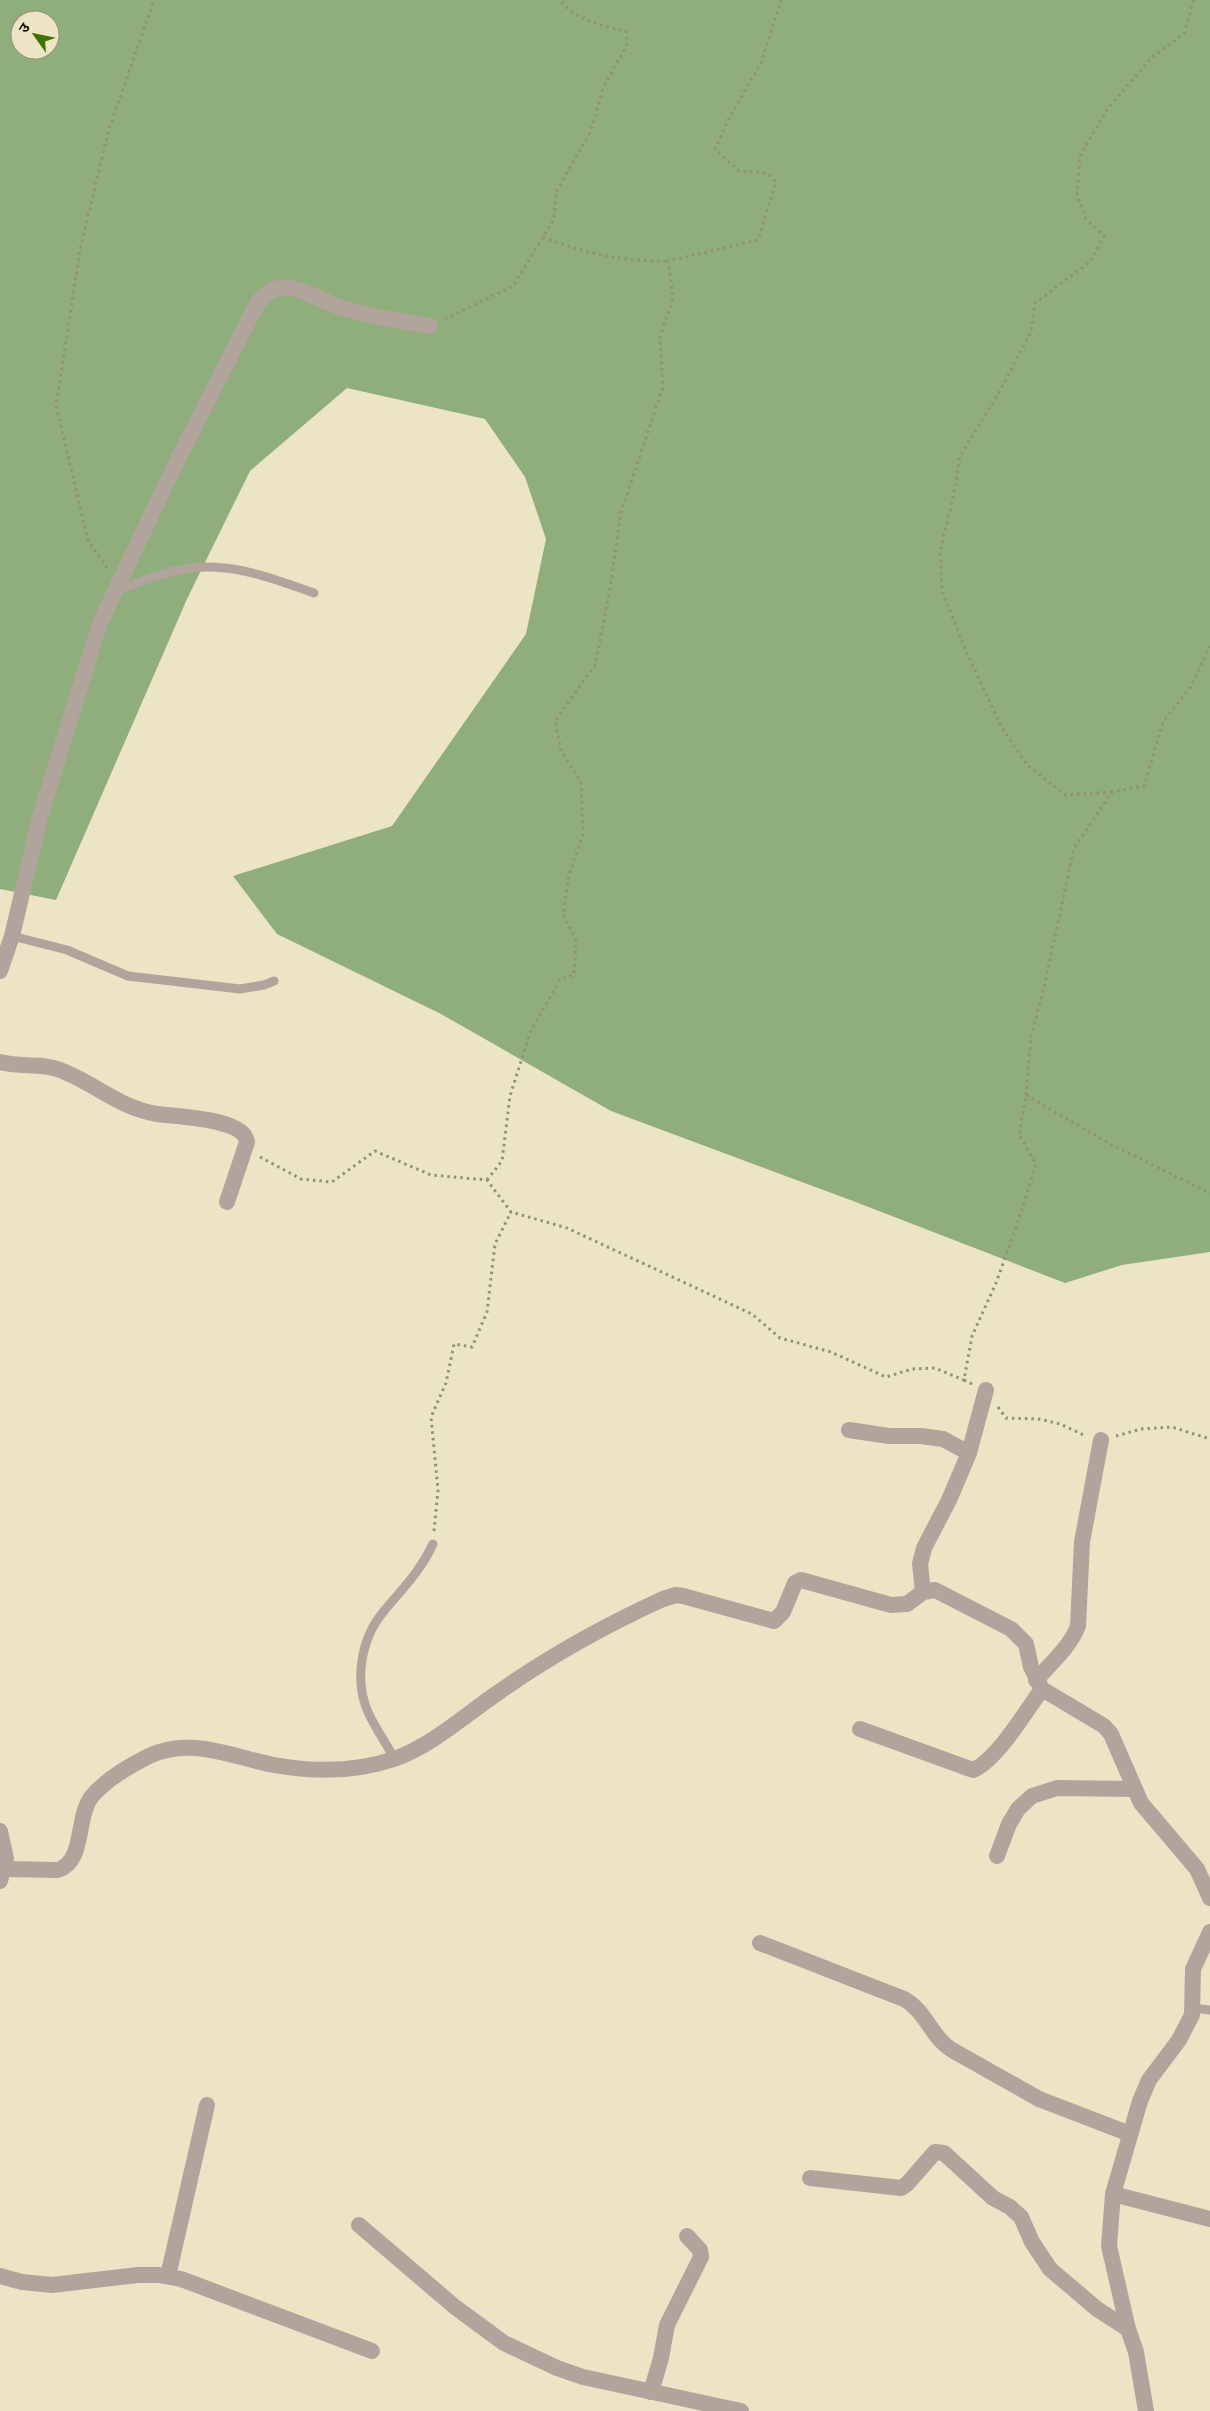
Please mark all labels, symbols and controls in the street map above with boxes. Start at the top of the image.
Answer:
north arrow [10,10,60,60]
text: उ [14,19,33,36]

